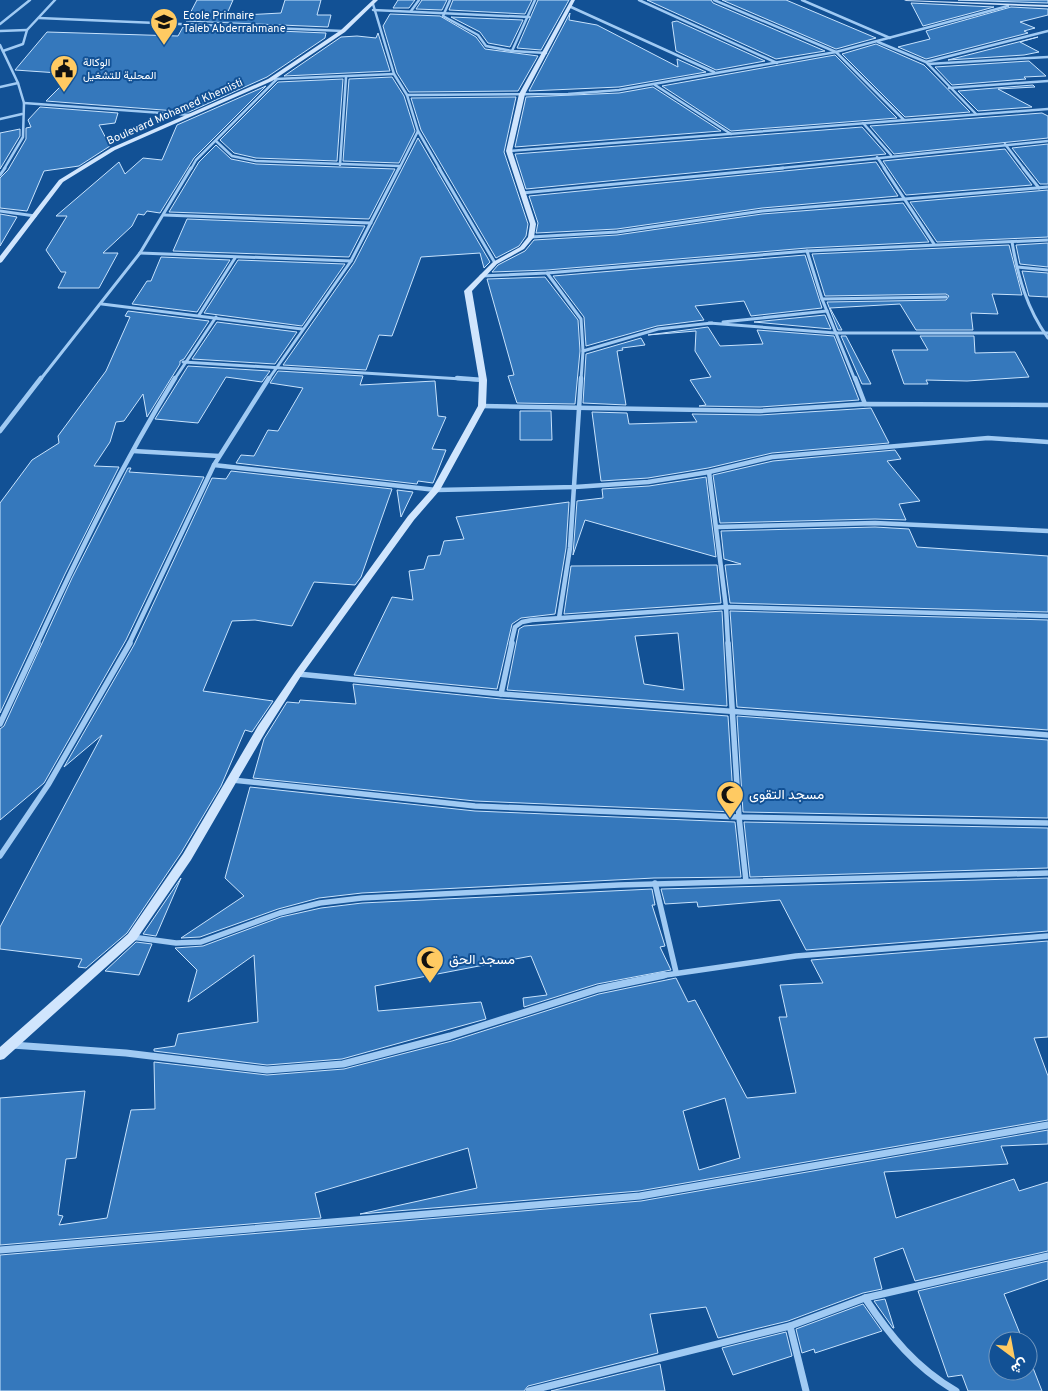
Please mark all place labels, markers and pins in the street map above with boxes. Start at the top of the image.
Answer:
school or university icon: Ecole Primaire Taleb Abderrahmane [149,7,179,46]
place label: Ecole Primaire Taleb Abderrahmane [183,9,286,36]
public building icon: الوكالة المحلية للتشغيل [49,54,79,93]
place label: الوكالة المحلية للتشغيل [83,56,156,83]
mosque icon: مسجد التقوى [715,780,745,819]
place label: مسجد التقوى [749,787,824,804]
mosque icon: مسجد الحق [415,945,445,984]
place label: مسجد الحق [449,952,515,969]

